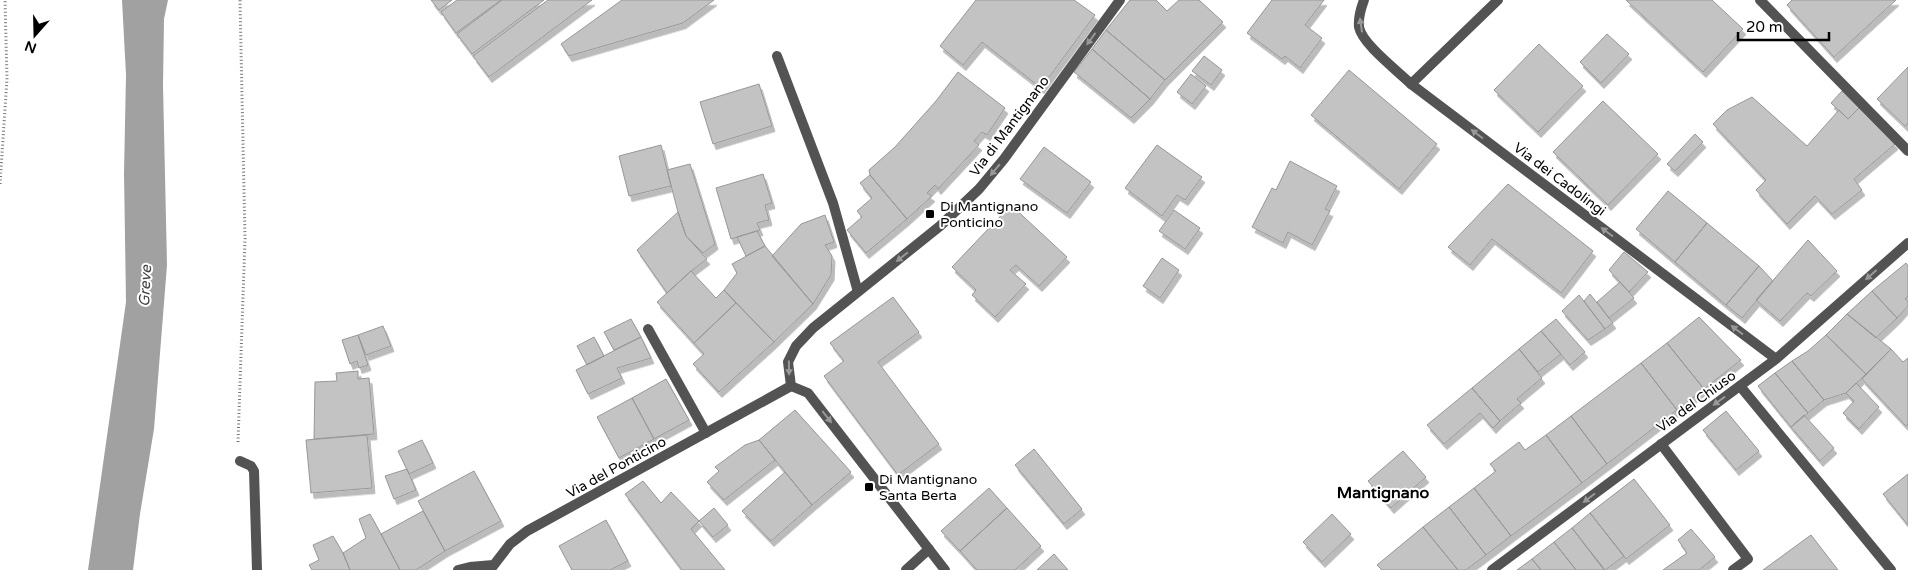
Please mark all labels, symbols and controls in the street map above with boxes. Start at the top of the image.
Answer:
north arrow [10,10,60,60]
scale bar [1738,10,1829,42]
one-way arrow [1357,17,1365,33]
text: 20 m [1746,18,1783,36]
one-way arrow [1086,32,1097,45]
text: N [23,37,39,57]
street label: Via di Mantignano [966,73,1053,180]
one-way arrow [1471,129,1484,139]
street label: Via dei Cadolingi [1510,139,1609,220]
one-way arrow [990,164,1001,176]
place label: Di Mantignano Ponticino [940,198,1038,231]
marker: Di Mantignano Ponticino [924,208,936,220]
one-way arrow [1600,227,1614,237]
one-way arrow [896,251,909,262]
water label: Greve [135,263,155,307]
one-way arrow [1865,270,1878,281]
one-way arrow [1730,325,1744,335]
one-way arrow [786,360,794,376]
street label: Via del Chiuso [1653,367,1739,436]
one-way arrow [1712,396,1726,406]
one-way arrow [821,410,832,423]
street label: Via del Ponticino [563,433,669,502]
place label: Di Mantignano Santa Berta [879,471,977,504]
marker: Di Mantignano Santa Berta [863,481,875,493]
district label: Mantignano [1337,483,1429,503]
one-way arrow [1582,493,1596,503]

